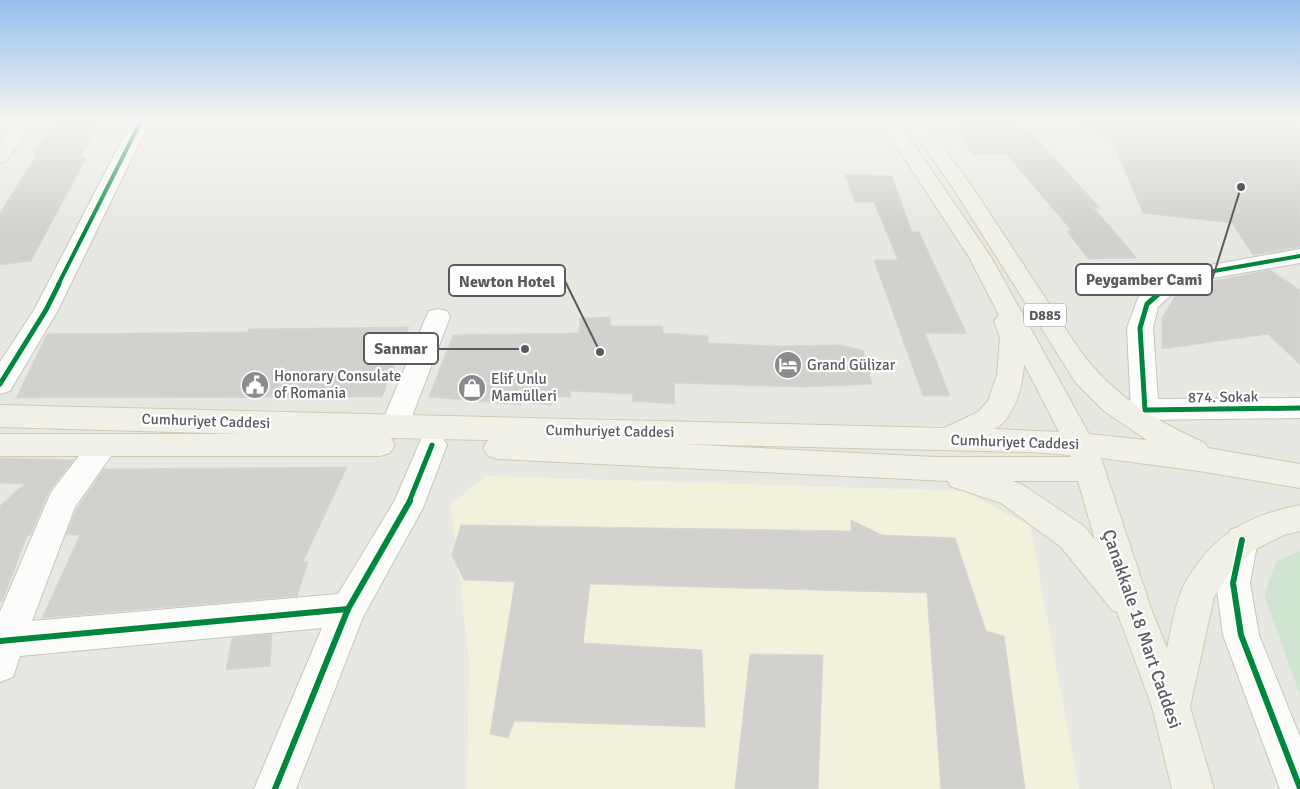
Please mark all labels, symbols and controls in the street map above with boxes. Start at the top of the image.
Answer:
callout: Peygamber Cami [1076,264,1212,295]
callout: Newton Hotel [449,265,565,296]
text: Peygamber Cami [1086,270,1202,290]
text: Newton Hotel [459,272,555,292]
road number: D885 [1024,304,1066,326]
callout: Sanmar [364,333,438,364]
text: Sanmar [374,339,428,359]
hotel icon: Grand Gülizar [773,350,803,380]
place label: Grand Gülizar [807,356,896,374]
place label: Honorary Consulate of Romania [274,367,401,402]
public building icon: Honorary Consulate of Romania [240,370,270,400]
place label: Elif Unlu Mamülleri [491,370,557,405]
shop icon: Elif Unlu Mamülleri [457,373,487,403]
street label: 874. Sokak [1188,387,1259,407]
street label: Cumhuriyet Caddesi [141,410,271,432]
street label: Cumhuriyet Caddesi [546,421,674,441]
street label: Cumhuriyet Caddesi [950,431,1080,453]
street label: Çanakkale 18 Mart Caddesi [1098,527,1186,731]

